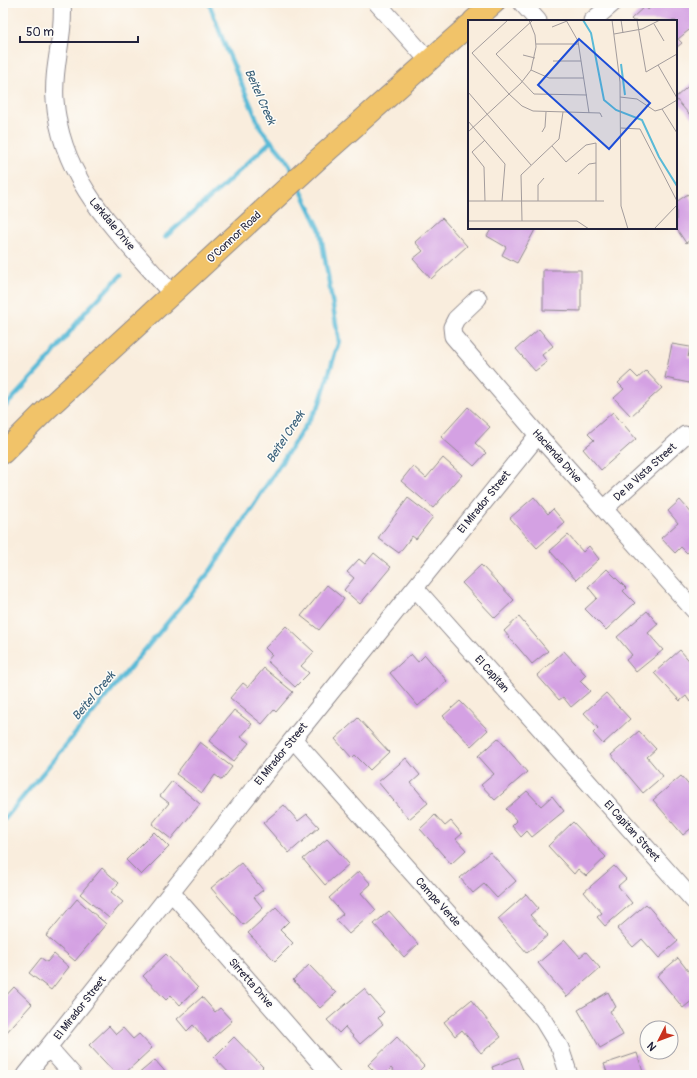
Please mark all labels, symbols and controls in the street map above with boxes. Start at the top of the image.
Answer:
scale bar [20,18,138,44]
inset map [468,20,677,229]
text: 50 m [26,25,54,40]
water label: Beitel Creek [241,67,279,128]
street label: Larkdale Drive [86,195,138,253]
street label: O'Connor Road [204,209,264,265]
water label: Beitel Creek [264,407,309,466]
street label: Hacienda Drive [530,427,585,486]
street label: De la Vista Street [611,440,680,504]
street label: El Mirador Street [455,468,514,536]
street label: El Capitan [472,653,512,695]
water label: Beitel Creek [69,668,119,724]
street label: El Mirador Street [252,720,311,788]
street label: El Capitan Street [601,798,663,865]
street label: Campe Verde [413,875,464,930]
street label: Sirretta Drive [226,956,276,1011]
street label: El Mirador Street [51,973,109,1042]
north arrow [639,1020,679,1060]
text: N [644,1039,659,1053]

